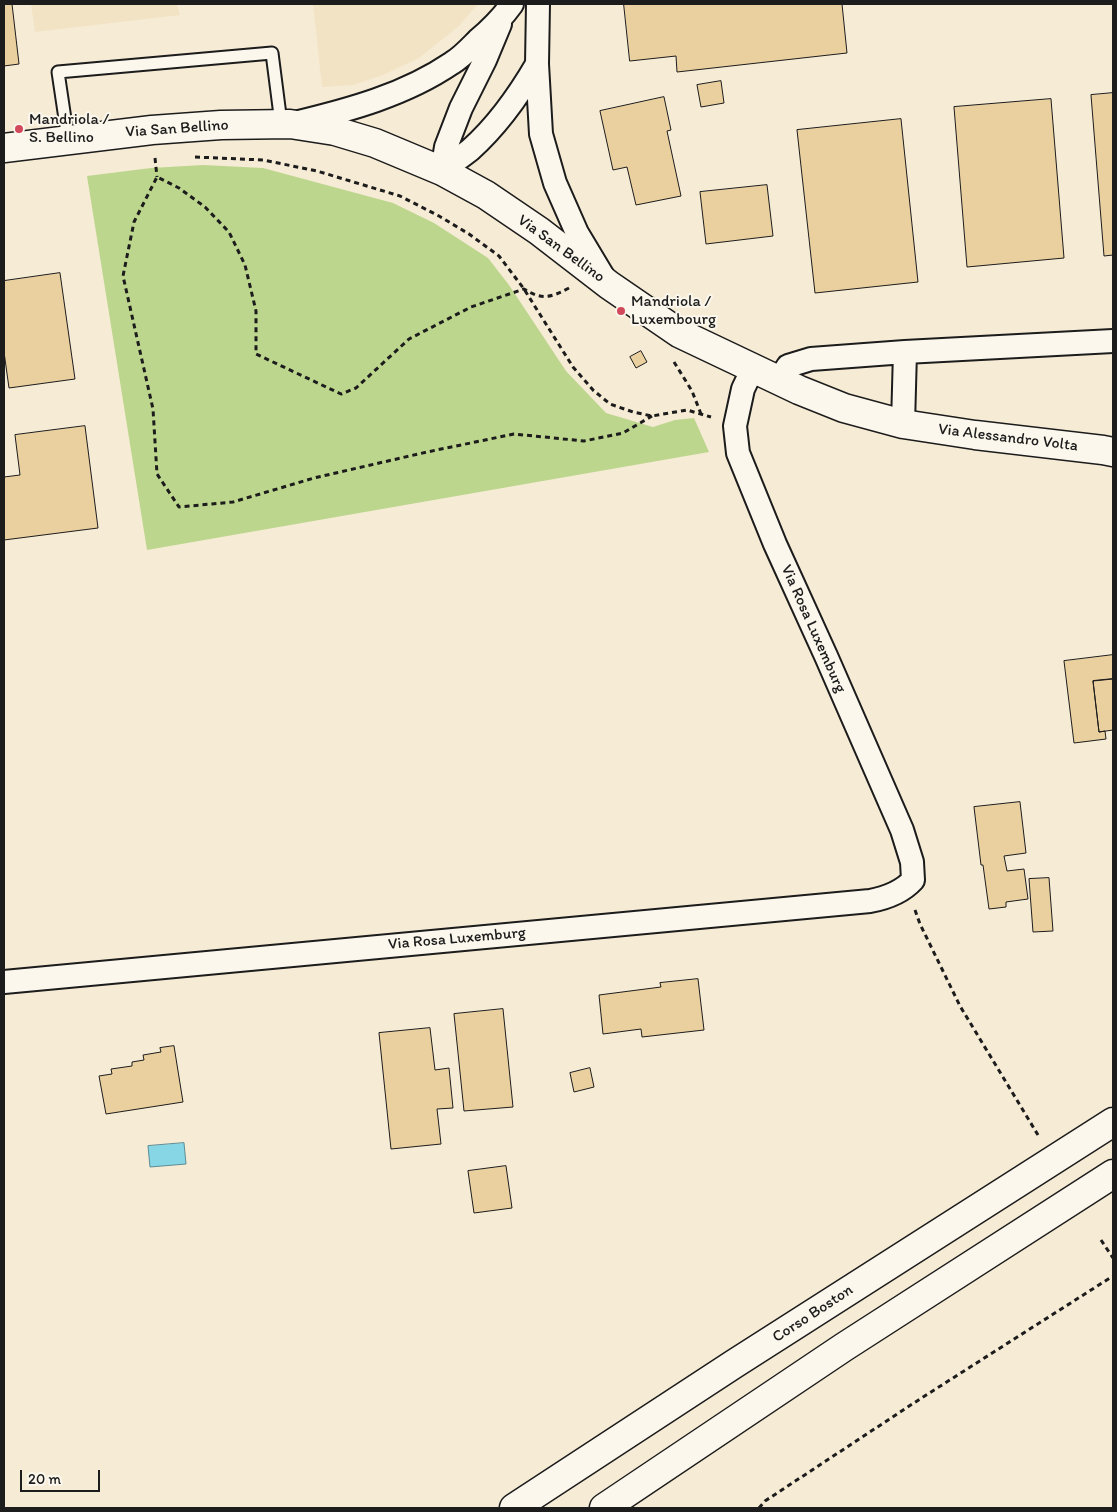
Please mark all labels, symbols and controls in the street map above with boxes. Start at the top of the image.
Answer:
place label: Mandriola / S. Bellino [29,110,109,148]
street label: Via San Bellino [125,116,229,142]
marker: Mandriola / S. Bellino [13,123,25,135]
street label: Via San Bellino [514,211,608,287]
place label: Mandriola / Luxembourg [631,292,716,330]
marker: Mandriola / Luxembourg [615,305,627,317]
street label: Via Alessandro Volta [937,420,1079,456]
street label: Via Rosa Luxemburg [776,562,850,696]
street label: Via Rosa Luxemburg [387,923,527,955]
street label: Corso Boston [769,1281,857,1347]
scale bar [22,1460,102,1492]
text: 20 m [28,1470,61,1488]

